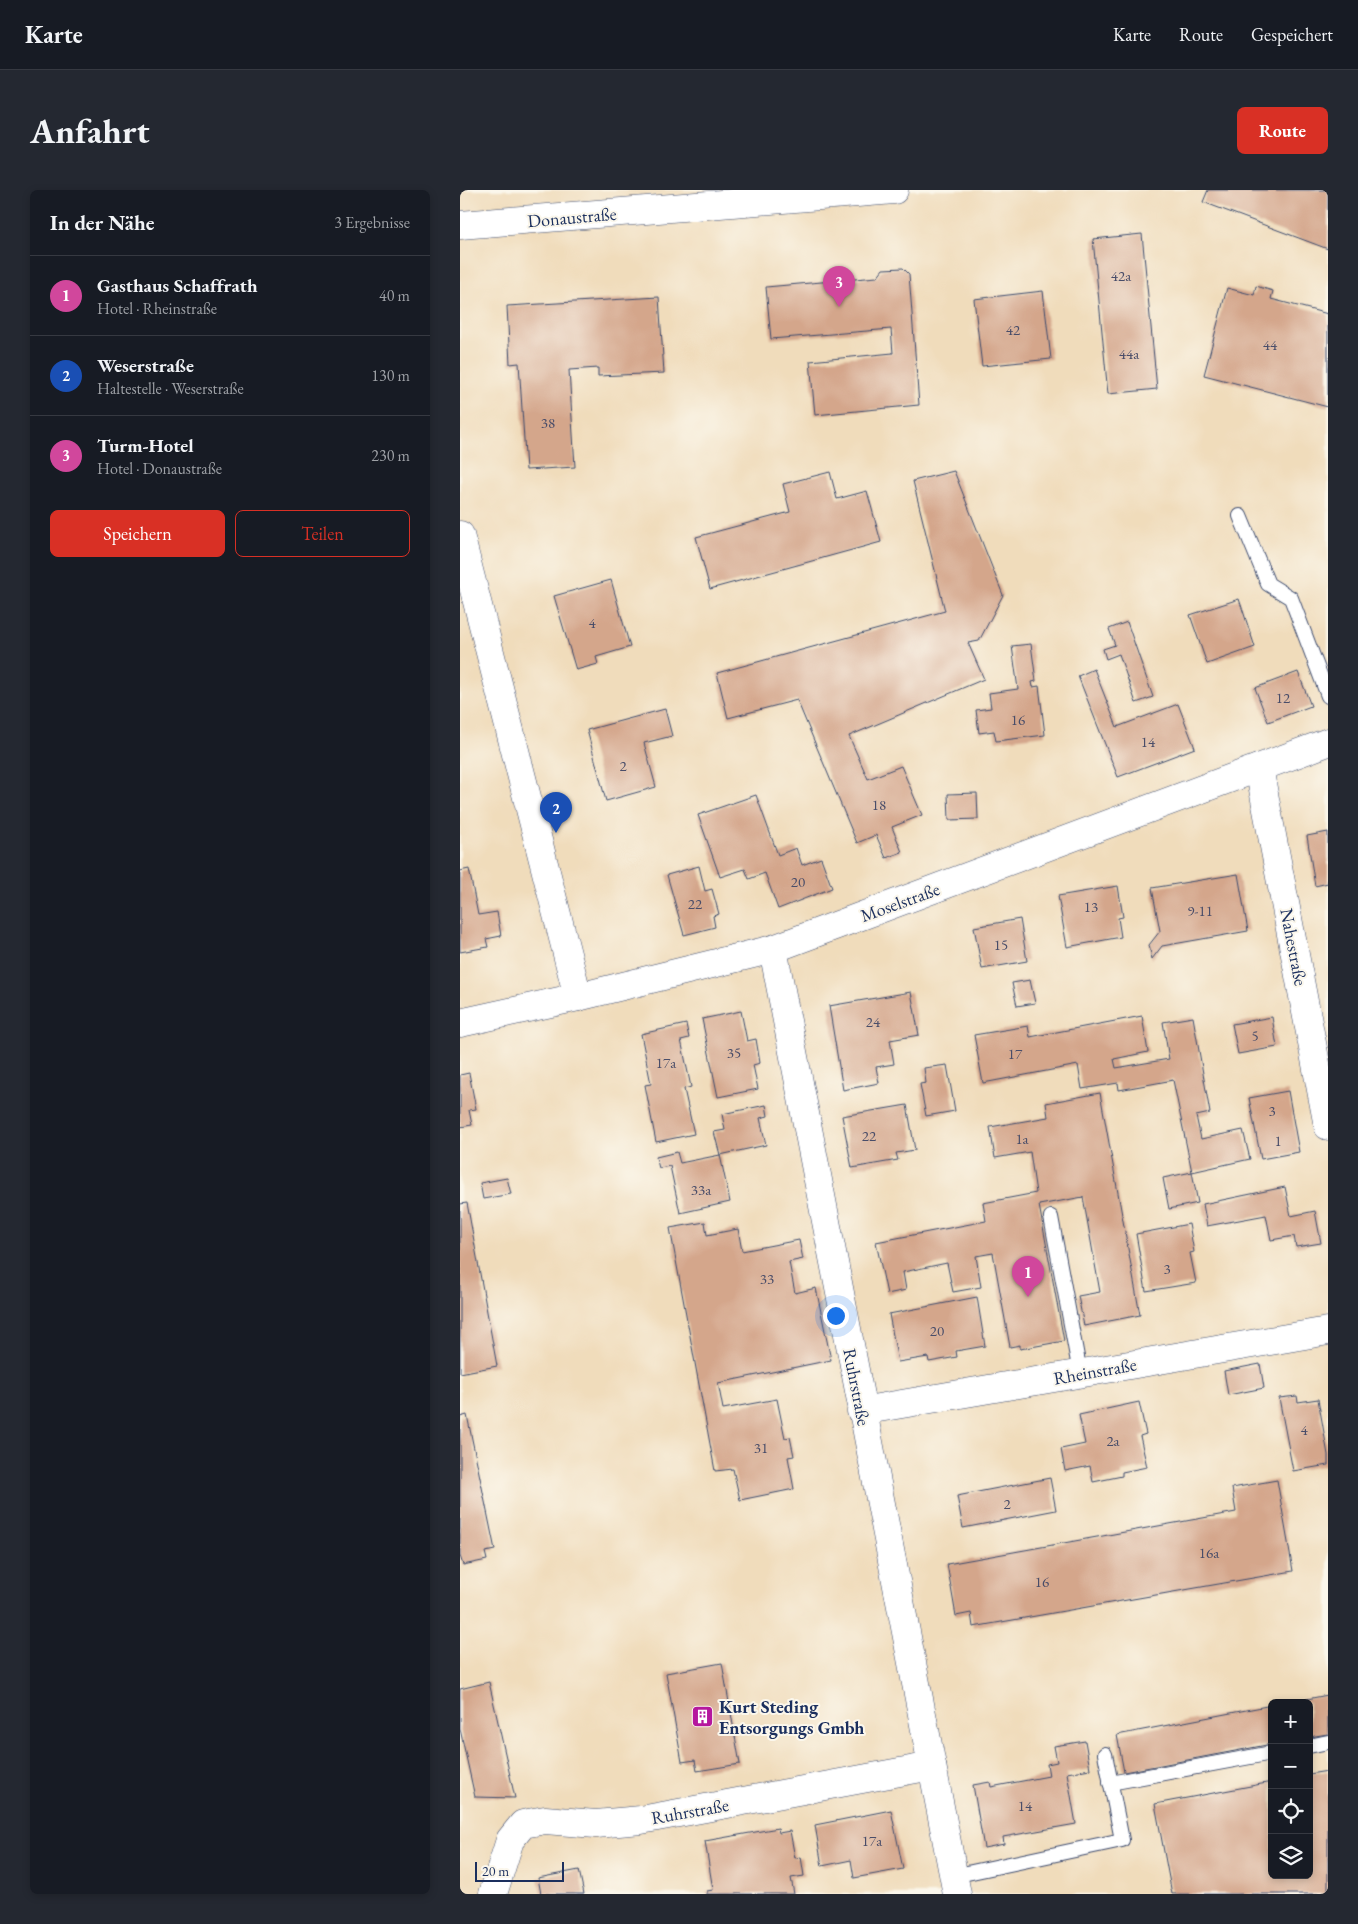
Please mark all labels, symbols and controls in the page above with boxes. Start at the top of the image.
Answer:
text: Karte [25,19,83,50]
text: Karte [1113,23,1151,46]
text: Route [1179,23,1223,46]
text: Gespeichert [1251,23,1333,46]
button: Route [1237,107,1328,154]
text: Anfahrt [30,108,150,153]
street label: Donaustraße [526,202,618,232]
text: In der Nähe [50,209,155,236]
text: 3 Ergebnisse [334,212,410,233]
pin: 3 [823,266,855,307]
house number: 42a [1111,266,1131,285]
text: Gasthaus Schaffrath [97,273,258,298]
text: 1 [62,285,70,306]
text: 40 m [379,285,410,306]
text: Hotel · Rheinstraße [97,298,217,319]
house number: 42 [1006,320,1021,339]
house number: 44 [1263,335,1278,354]
house number: 44a [1119,344,1139,363]
text: Weserstraße [97,353,194,378]
text: 2 [62,365,70,386]
text: 130 m [371,365,410,386]
text: Haltestelle · Weserstraße [97,378,244,399]
house number: 38 [541,413,555,432]
text: Turm-Hotel [97,433,194,458]
text: 3 [62,445,70,466]
text: 230 m [371,445,410,466]
text: Hotel · Donaustraße [97,458,222,479]
button: Speichern [50,510,225,557]
button: Teilen [235,510,410,557]
house number: 4 [588,613,596,632]
house number: 12 [1276,688,1291,707]
house number: 16 [1011,710,1025,729]
house number: 14 [1141,732,1156,751]
house number: 2 [619,756,627,775]
pin: 2 [540,792,572,833]
house number: 18 [872,795,886,814]
house number: 20 [791,872,805,891]
street label: Moselstraße [857,877,943,927]
house number: 22 [688,894,703,913]
house number: 13 [1084,897,1098,916]
house number: 9-11 [1187,901,1213,920]
street label: Nahestraße [1275,906,1313,988]
house number: 15 [994,935,1008,954]
house number: 24 [866,1012,881,1031]
house number: 5 [1251,1026,1259,1045]
house number: 35 [727,1043,741,1062]
house number: 17 [1008,1044,1023,1063]
house number: 17a [656,1053,676,1072]
house number: 3 [1268,1101,1276,1120]
house number: 22 [862,1126,877,1145]
house number: 1a [1015,1129,1029,1148]
house number: 1 [1274,1131,1282,1150]
house number: 33a [691,1180,711,1199]
pin: 1 [1012,1256,1044,1297]
house number: 3 [1163,1259,1171,1278]
house number: 33 [760,1269,774,1288]
your location [823,1303,849,1329]
house number: 20 [930,1321,944,1340]
street label: Ruhrstraße [838,1346,876,1428]
street label: Rheinstraße [1052,1352,1138,1390]
house number: 4 [1300,1420,1308,1439]
house number: 2a [1106,1431,1120,1450]
house number: 31 [754,1438,768,1457]
house number: 2 [1003,1494,1011,1513]
house number: 16a [1199,1543,1219,1562]
house number: 16 [1035,1572,1049,1591]
place label: Kurt Steding Entsorgungs Gmbh [719,1695,864,1739]
map controls [1268,1699,1313,1879]
button: + [1268,1699,1313,1744]
building icon: Kurt Steding Entsorgungs Gmbh [691,1704,715,1728]
button: − [1268,1744,1313,1789]
button: locate [1268,1789,1313,1834]
street label: Ruhrstraße [649,1793,731,1829]
house number: 14 [1018,1796,1033,1815]
house number: 17a [862,1831,882,1850]
button: layers [1268,1834,1313,1879]
scale bar [475,1859,564,1882]
text: 20 m [482,1862,509,1880]

